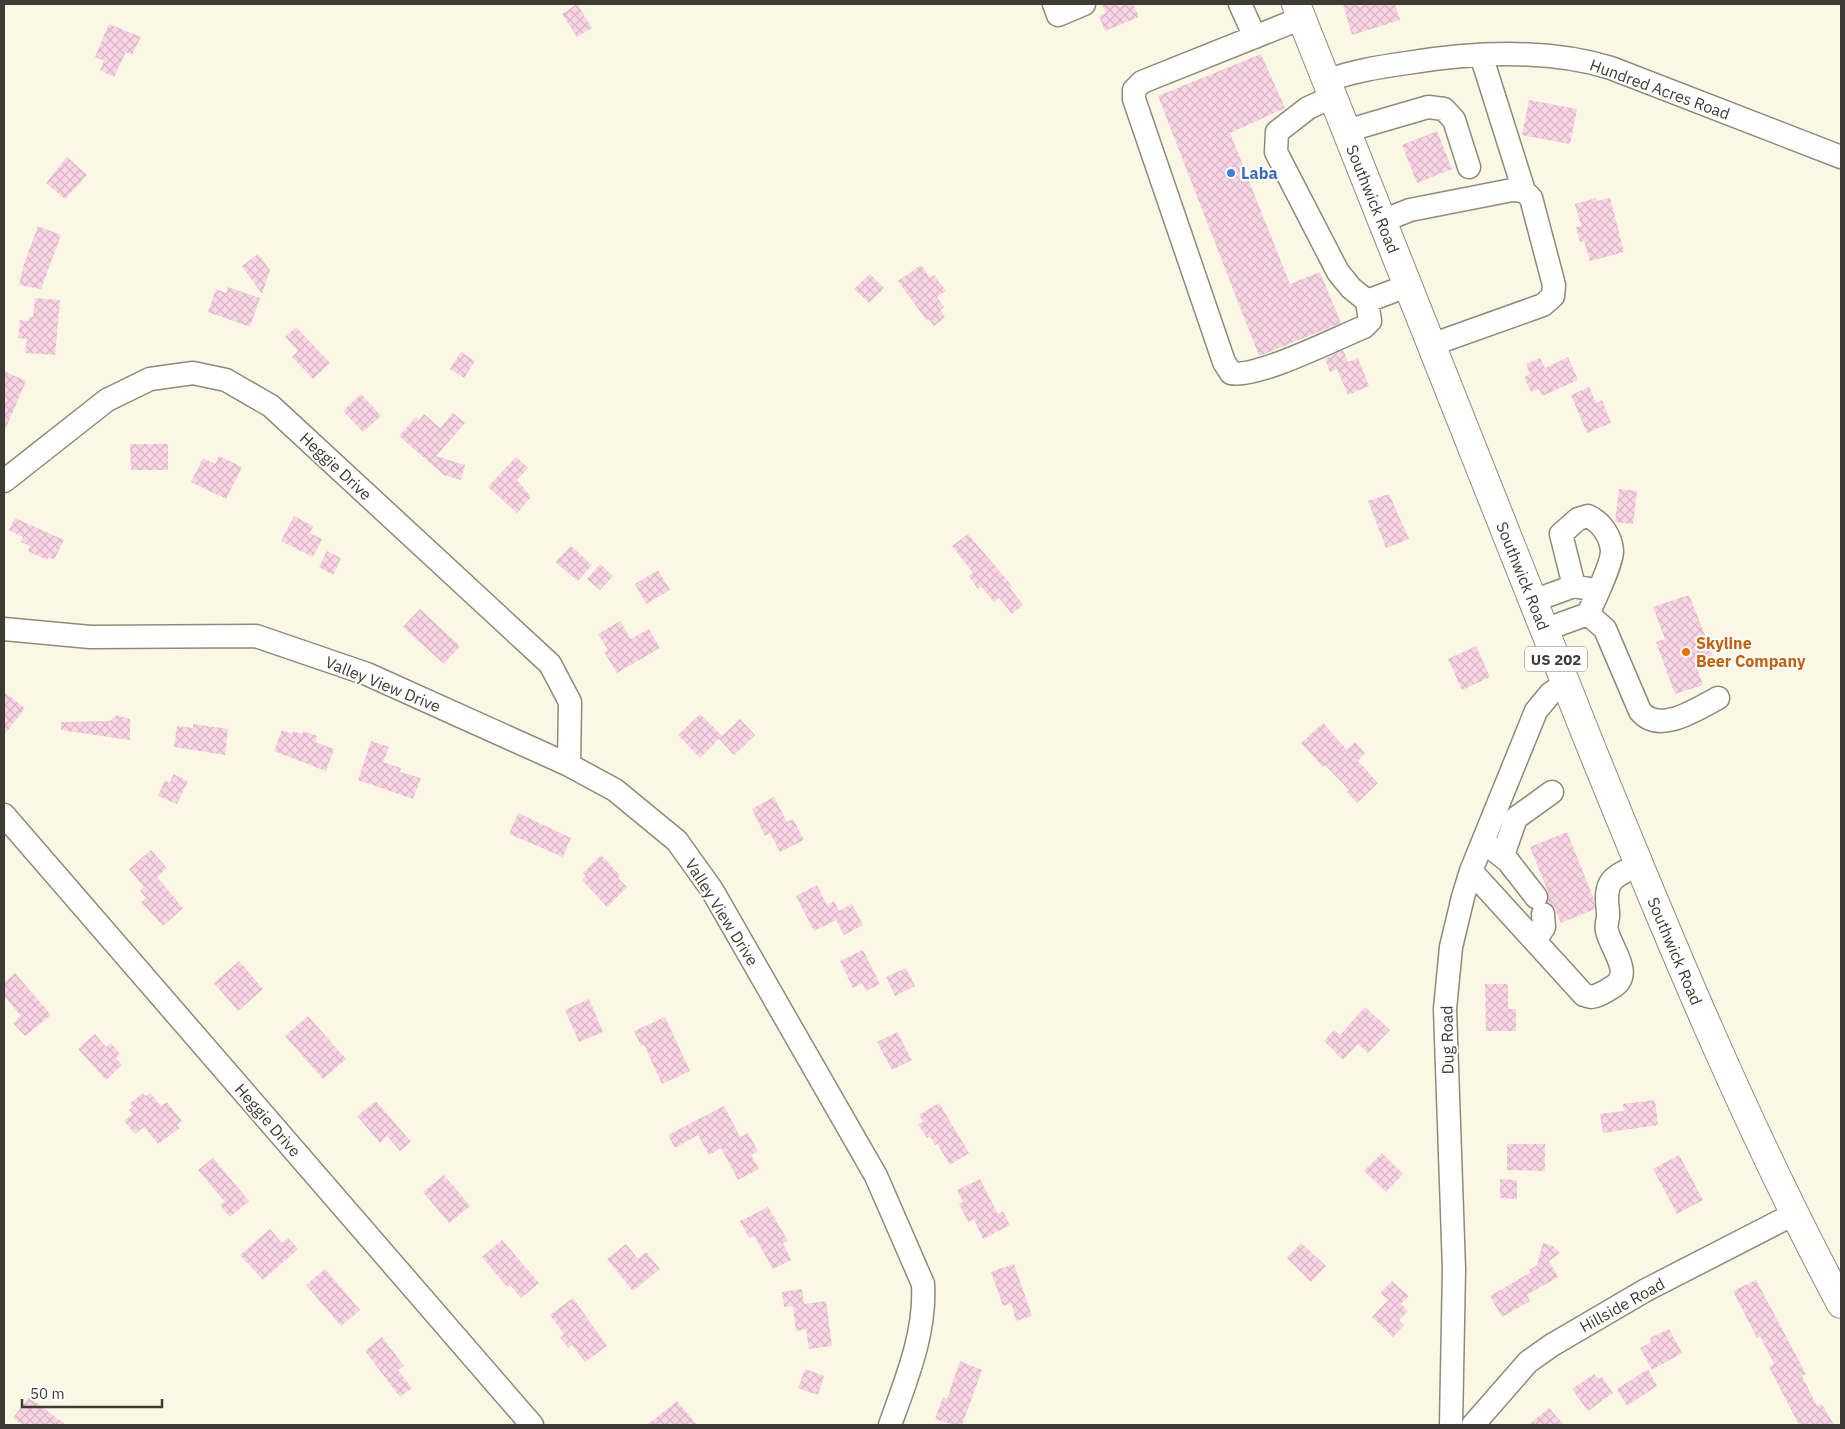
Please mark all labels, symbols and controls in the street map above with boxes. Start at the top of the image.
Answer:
street label: Hundred Acres Road [1587,54,1733,124]
street label: Southwick Road [1342,142,1404,256]
place label: Laba [1241,163,1277,183]
marker: Laba [1225,167,1237,179]
street label: Heggie Drive [296,428,376,504]
street label: Southwick Road [1492,519,1554,633]
place label: Skyline Beer Company [1696,633,1806,671]
road number: US 202 [1525,646,1587,672]
marker: Skyline Beer Company [1680,646,1692,658]
street label: Valley View Drive [322,652,444,716]
street label: Valley View Drive [681,855,763,969]
street label: Southwick Road [1643,894,1707,1008]
street label: Dug Road [1436,1005,1458,1075]
street label: Heggie Drive [231,1079,305,1161]
street label: Hillside Road [1576,1273,1668,1337]
scale bar [22,1376,162,1408]
text: 50 m [30,1384,65,1403]

